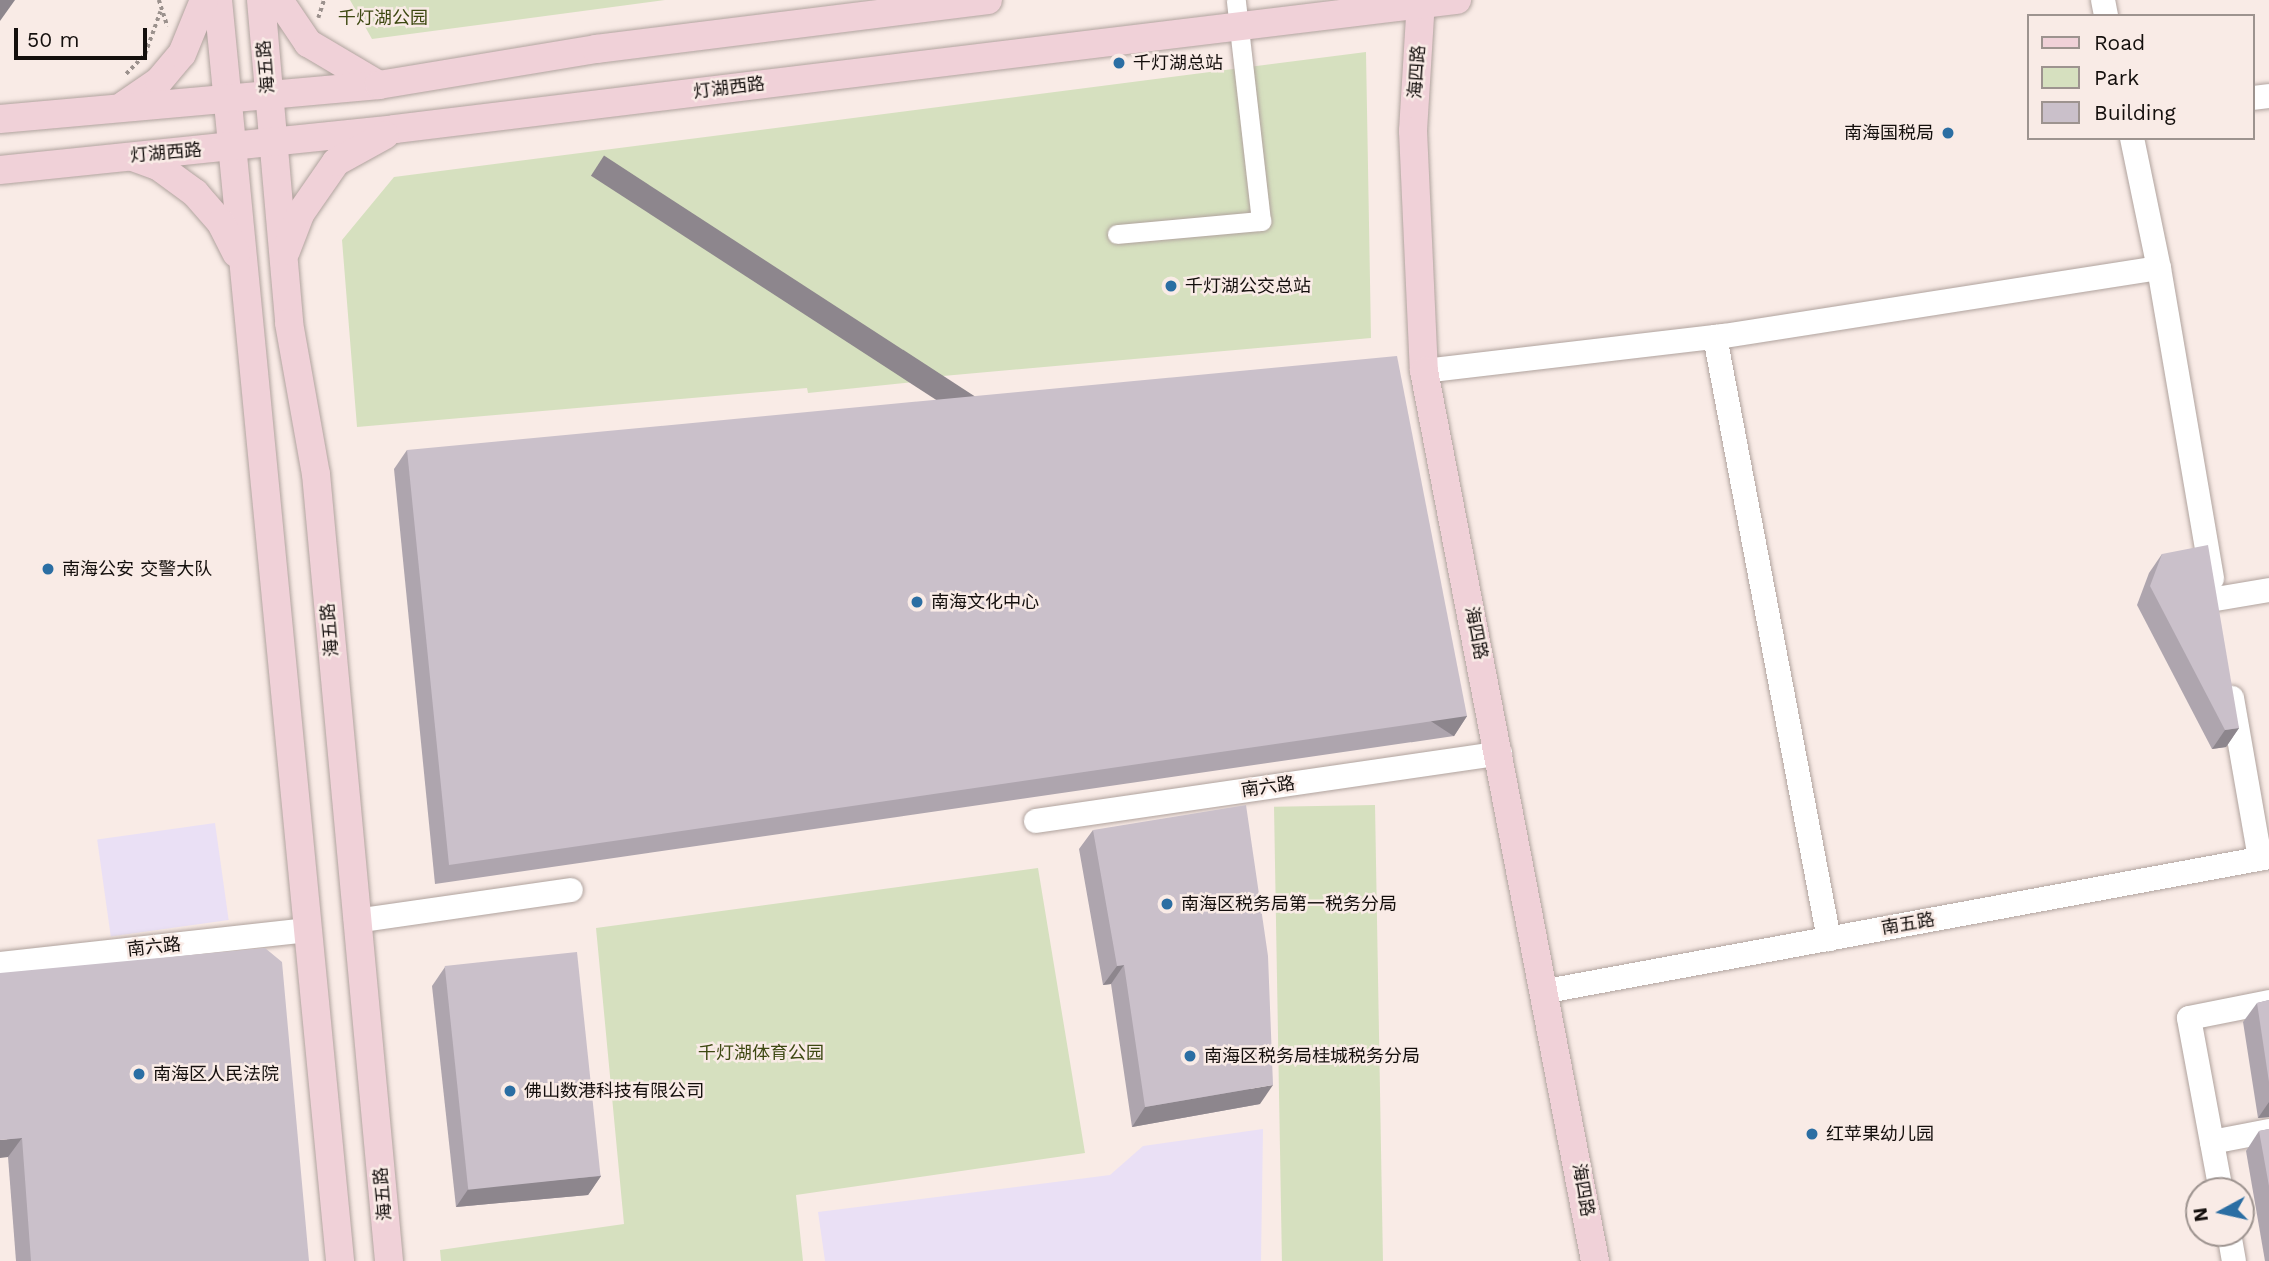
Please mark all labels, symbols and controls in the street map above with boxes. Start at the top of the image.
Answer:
park label: 千灯湖公园 [338,7,428,29]
scale bar [18,14,150,58]
legend [2028,14,2255,140]
text: 50 m [27,27,79,52]
text: Road [2094,30,2145,55]
street label: 海五路 [253,39,279,95]
street label: 海四路 [1404,44,1430,100]
place label: 千灯湖总站 [1133,52,1223,74]
marker: 千灯湖总站 [1111,55,1127,71]
text: Park [2094,65,2139,90]
street label: 灯湖西路 [692,73,766,103]
text: Building [2094,100,2176,125]
place label: 南海国税局 [1844,122,1934,144]
marker: 南海国税局 [1940,125,1956,141]
street label: 灯湖西路 [129,139,203,167]
place label: 千灯湖公交总站 [1185,275,1311,297]
marker: 千灯湖公交总站 [1163,278,1179,294]
place label: 南海公安 交警大队 [62,558,212,580]
marker: 南海公安 交警大队 [40,561,56,577]
place label: 南海文化中心 [931,591,1039,613]
marker: 南海文化中心 [909,594,925,610]
street label: 海五路 [317,602,343,658]
street label: 海四路 [1460,604,1492,662]
street label: 南六路 [1240,773,1296,801]
place label: 南海区税务局第一税务分局 [1181,893,1397,915]
marker: 南海区税务局第一税务分局 [1159,896,1175,912]
street label: 南五路 [1880,909,1936,939]
street label: 南六路 [126,933,182,961]
park label: 千灯湖体育公园 [698,1042,824,1064]
place label: 南海区税务局桂城税务分局 [1204,1045,1420,1067]
marker: 南海区税务局桂城税务分局 [1182,1048,1198,1064]
place label: 南海区人民法院 [153,1063,279,1085]
marker: 南海区人民法院 [131,1066,147,1082]
place label: 佛山数港科技有限公司 [524,1080,704,1102]
marker: 佛山数港科技有限公司 [502,1083,518,1099]
place label: 红苹果幼儿园 [1826,1123,1934,1145]
marker: 红苹果幼儿园 [1804,1126,1820,1142]
street label: 海四路 [1568,1162,1598,1218]
street label: 海五路 [370,1166,396,1222]
north arrow [2185,1177,2255,1247]
text: N [2188,1206,2213,1223]

